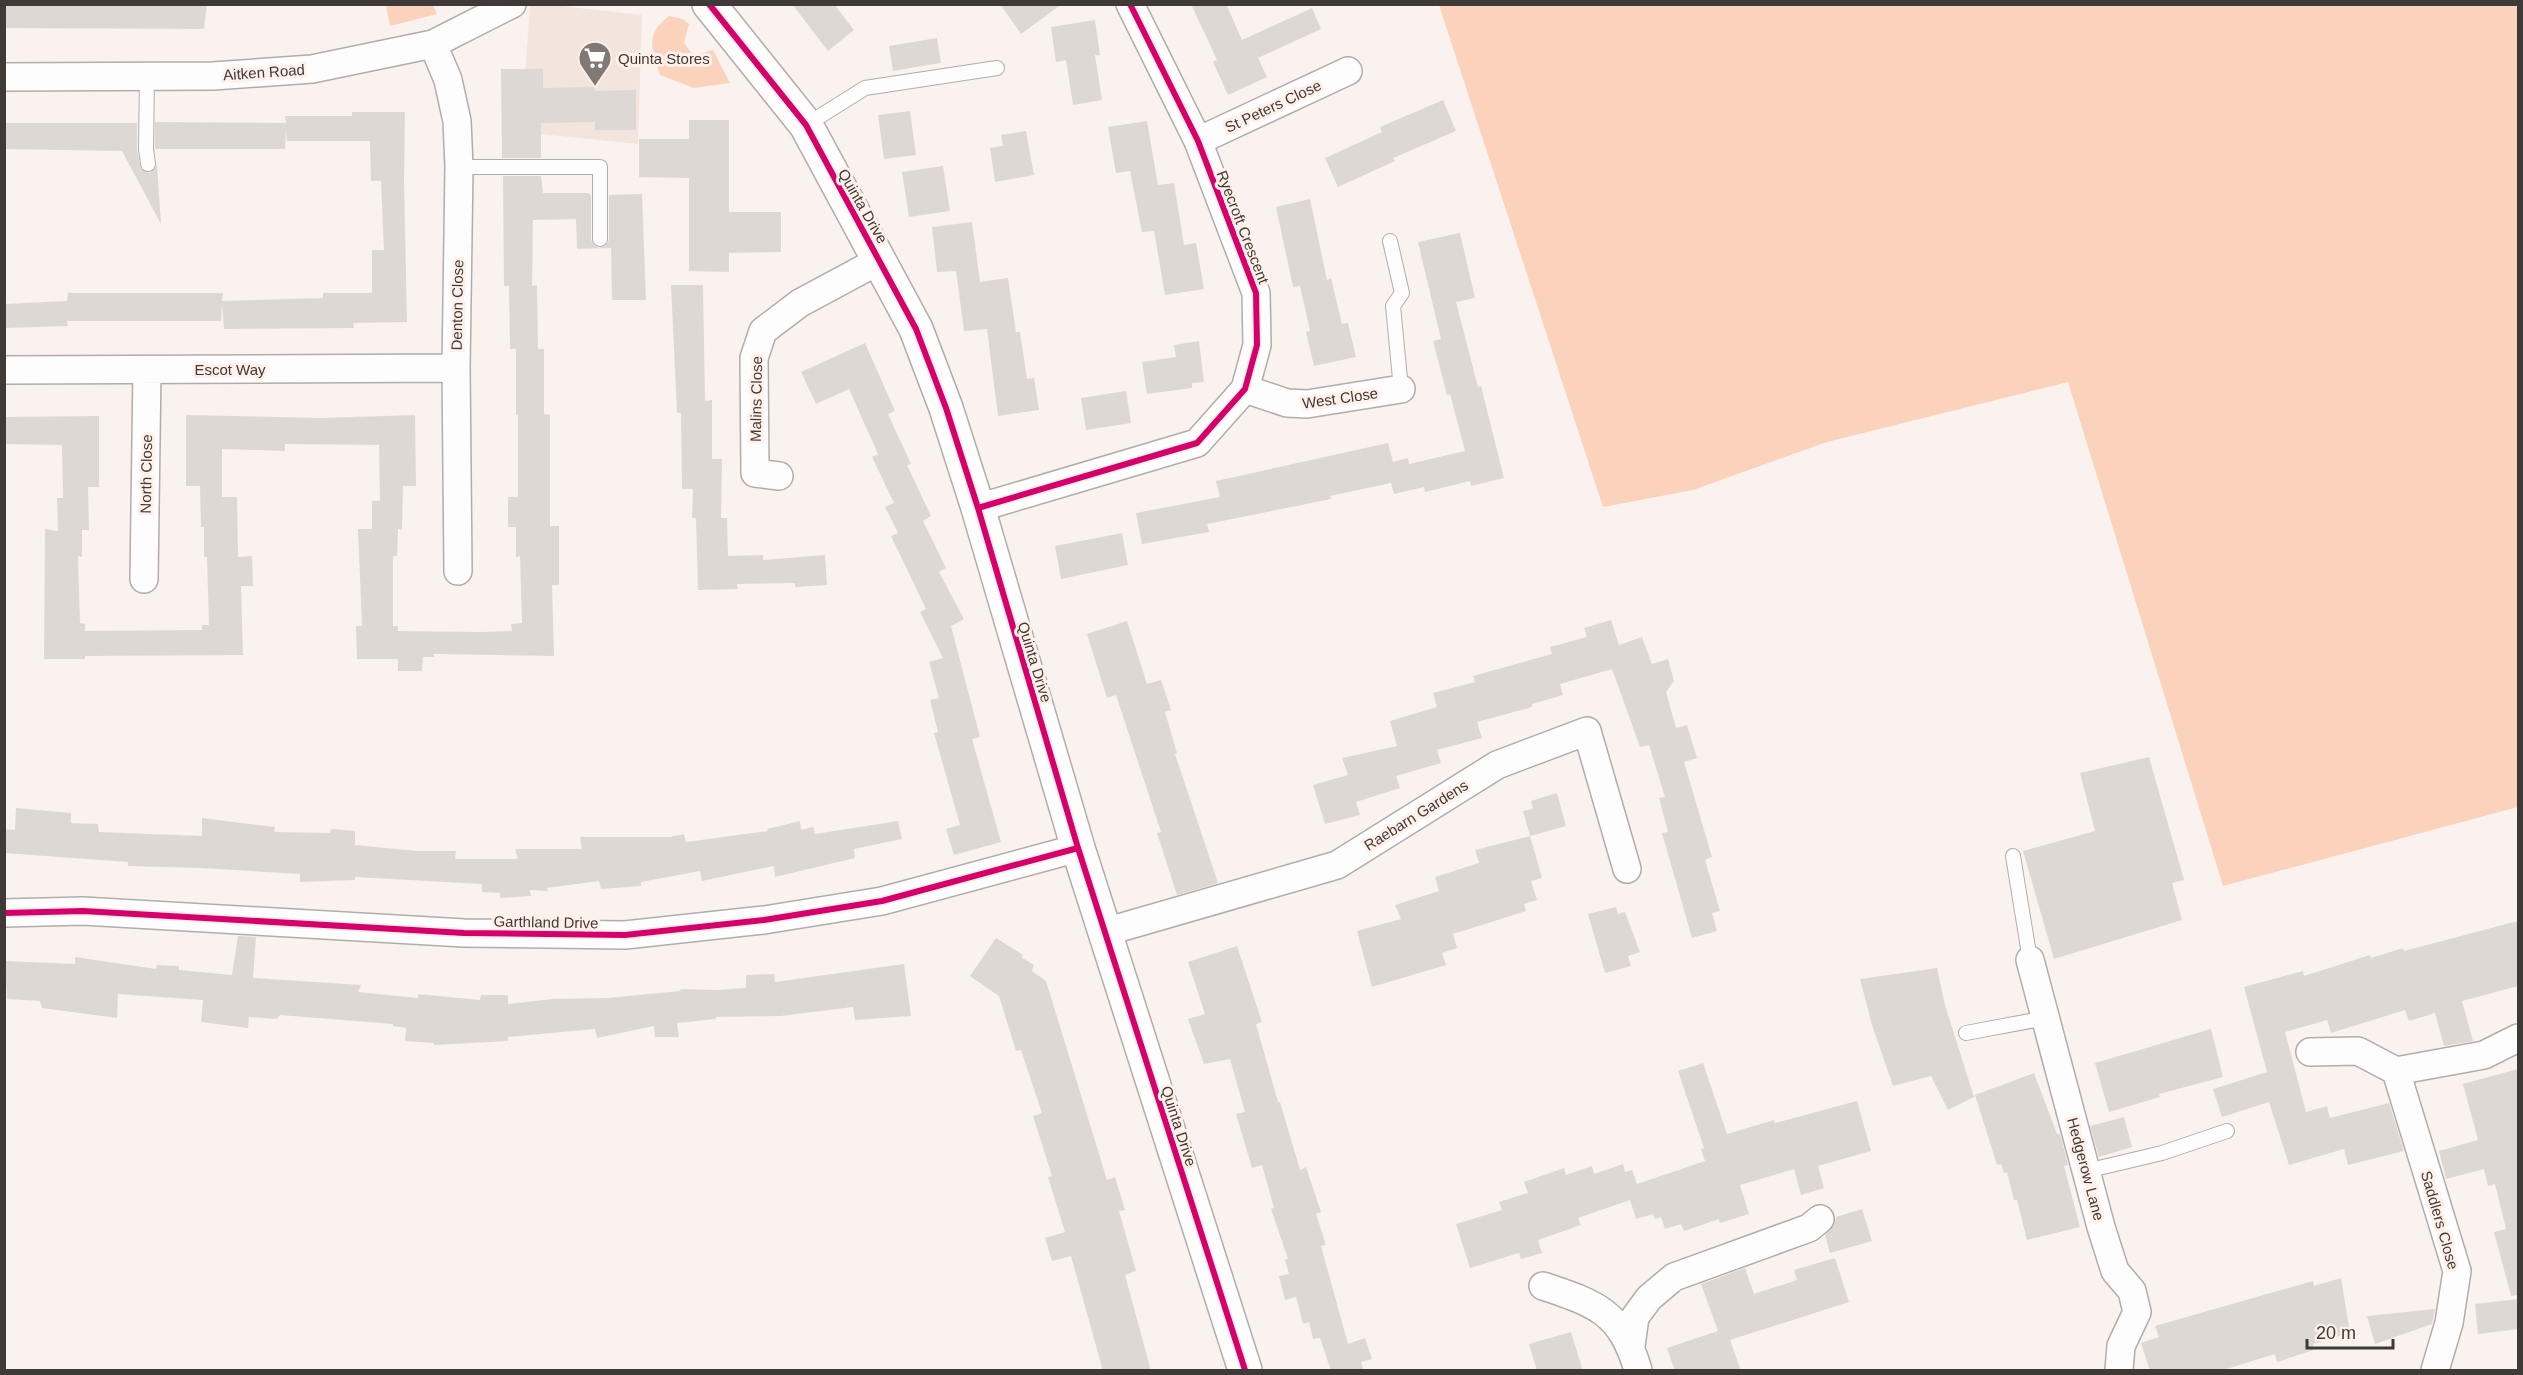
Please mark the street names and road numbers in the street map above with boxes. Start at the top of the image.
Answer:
street label: Aitken Road [223,61,305,83]
street label: St Peters Close [1222,76,1324,136]
street label: Quinta Drive [835,166,891,246]
street label: Ryecroft Crescent [1214,168,1273,287]
street label: Denton Close [448,259,466,351]
street label: Malins Close [747,356,765,442]
street label: Escot Way [194,361,266,378]
street label: West Close [1301,384,1379,412]
street label: North Close [137,434,155,514]
street label: Quinta Drive [1015,620,1055,704]
street label: Raebarn Gardens [1361,776,1471,854]
street label: Garthland Drive [493,913,599,931]
street label: Quinta Drive [1158,1084,1200,1168]
street label: Hedgerow Lane [2064,1116,2108,1222]
street label: Saddlers Close [2418,1169,2462,1271]

